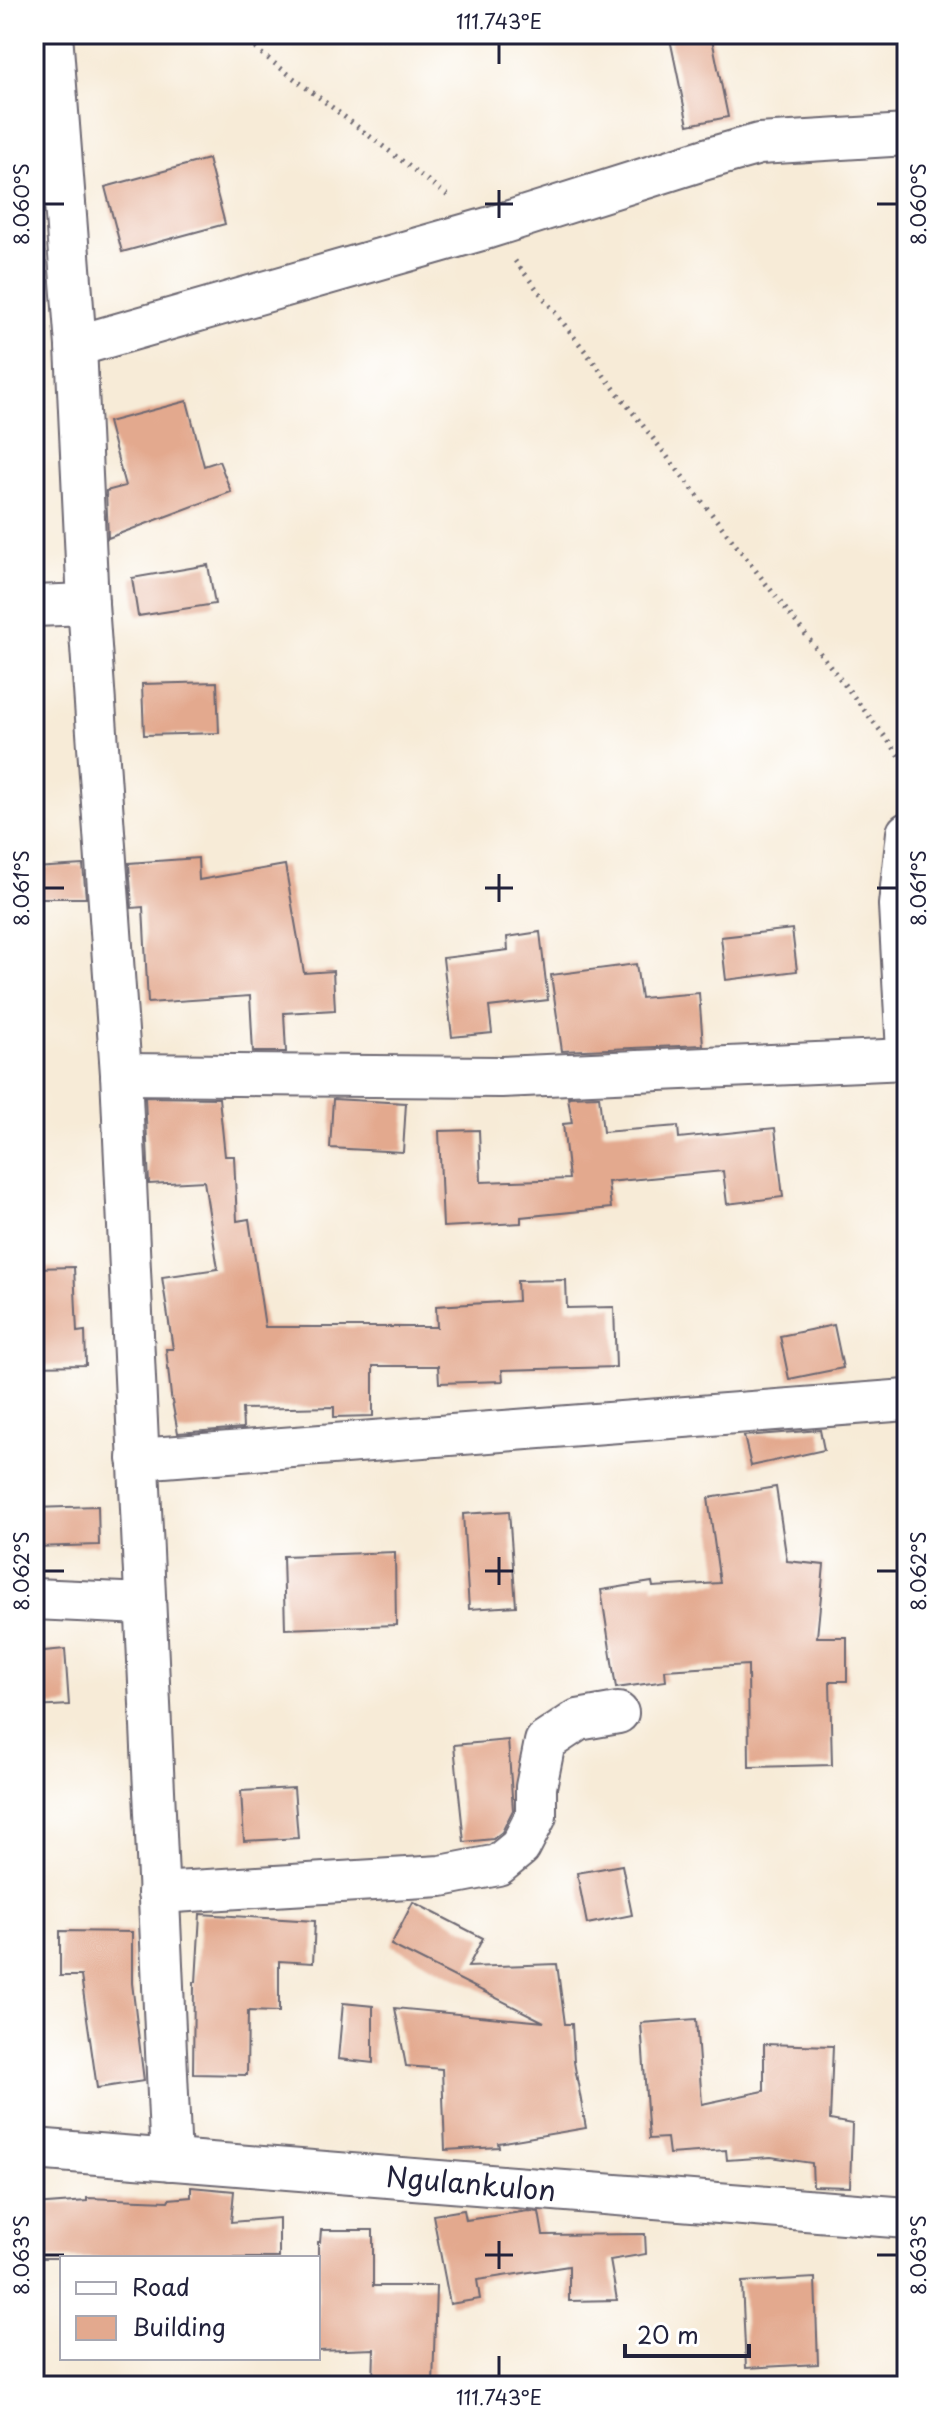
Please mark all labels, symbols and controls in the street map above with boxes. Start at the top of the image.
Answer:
text: 111.743°E [456,6,542,36]
text: 8.060°S [6,163,36,245]
text: 8.060°S [903,163,933,245]
text: 8.061°S [6,850,36,926]
text: 8.061°S [903,850,933,926]
text: 8.062°S [6,1531,36,1611]
text: 8.062°S [903,1531,933,1611]
street label: Ngulankulon [384,2154,558,2211]
text: 8.063°S [6,2215,36,2295]
text: 8.063°S [903,2215,933,2295]
legend [60,2256,320,2360]
text: Road [132,2268,190,2304]
text: Building [132,2308,226,2344]
scale bar [625,2308,749,2358]
text: 20 m [637,2316,699,2352]
text: 111.743°E [456,2382,542,2412]

